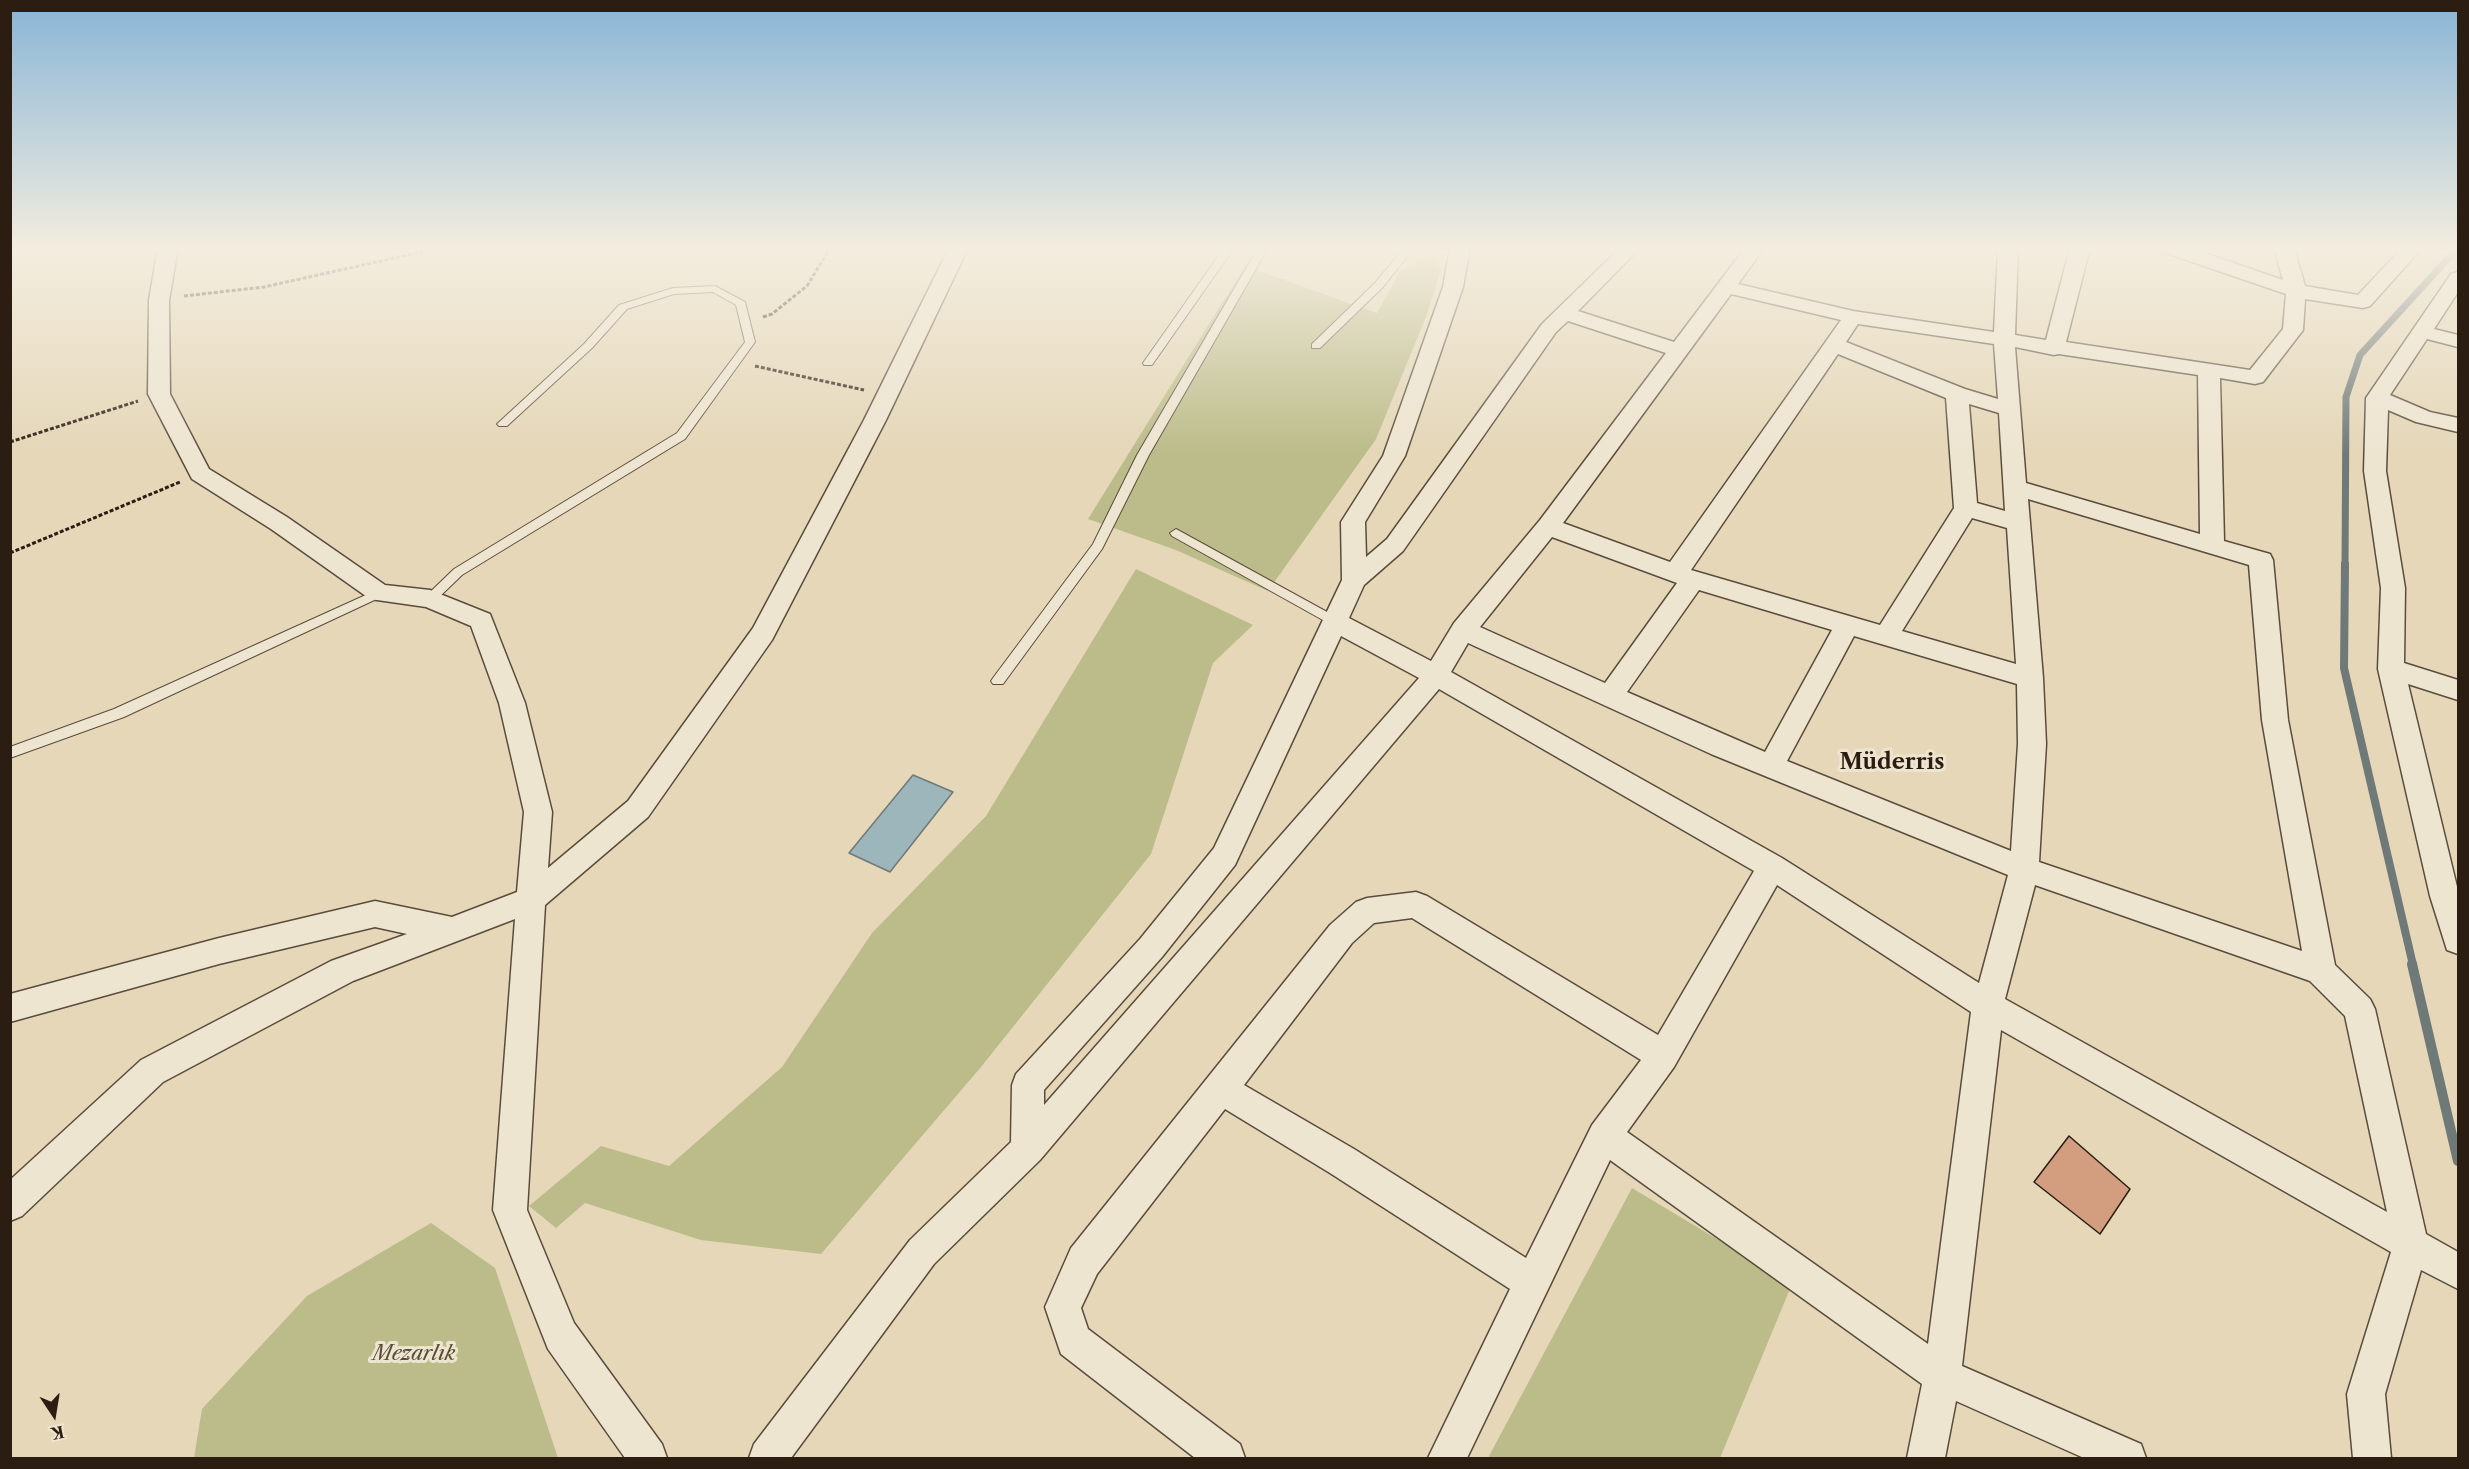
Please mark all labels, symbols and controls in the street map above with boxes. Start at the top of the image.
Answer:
district label: Müderris [1840,750,1944,776]
park label: Mezarlık [373,1342,455,1366]
north arrow [24,1385,84,1445]
text: K [49,1421,66,1444]

